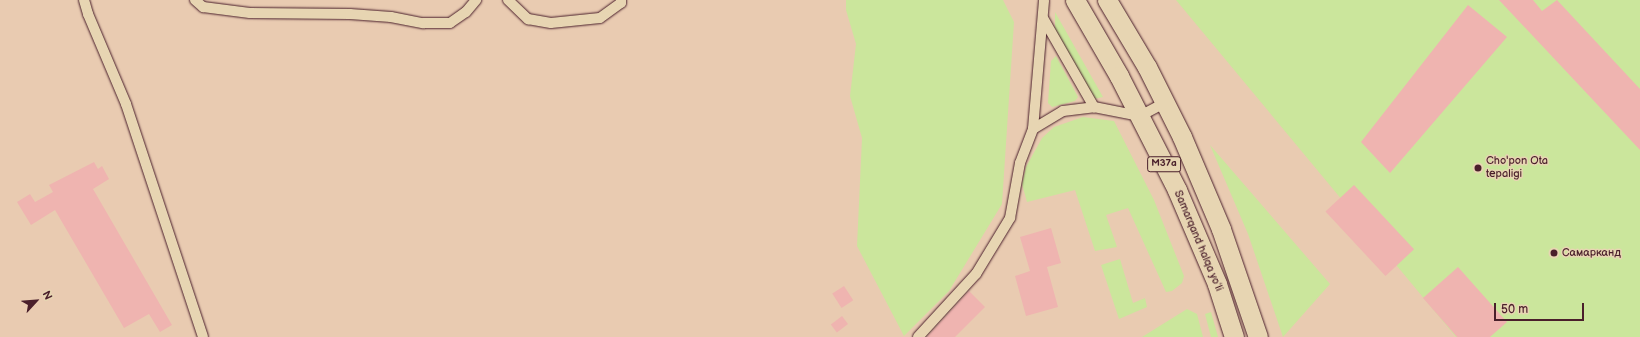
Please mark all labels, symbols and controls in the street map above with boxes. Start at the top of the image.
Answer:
place label: Cho'pon Ota tepaligi [1486,155,1548,181]
road number: M37a [1147,156,1181,172]
marker: Cho'pon Ota tepaligi [1473,163,1483,173]
street label: Samarqand halqa yoʻli [1171,188,1225,294]
place label: Самарканд [1562,246,1621,260]
marker: Самарканд [1549,248,1559,258]
north arrow [16,281,56,321]
text: N [40,289,55,302]
scale bar [1496,295,1586,321]
text: 50 m [1501,302,1528,317]

